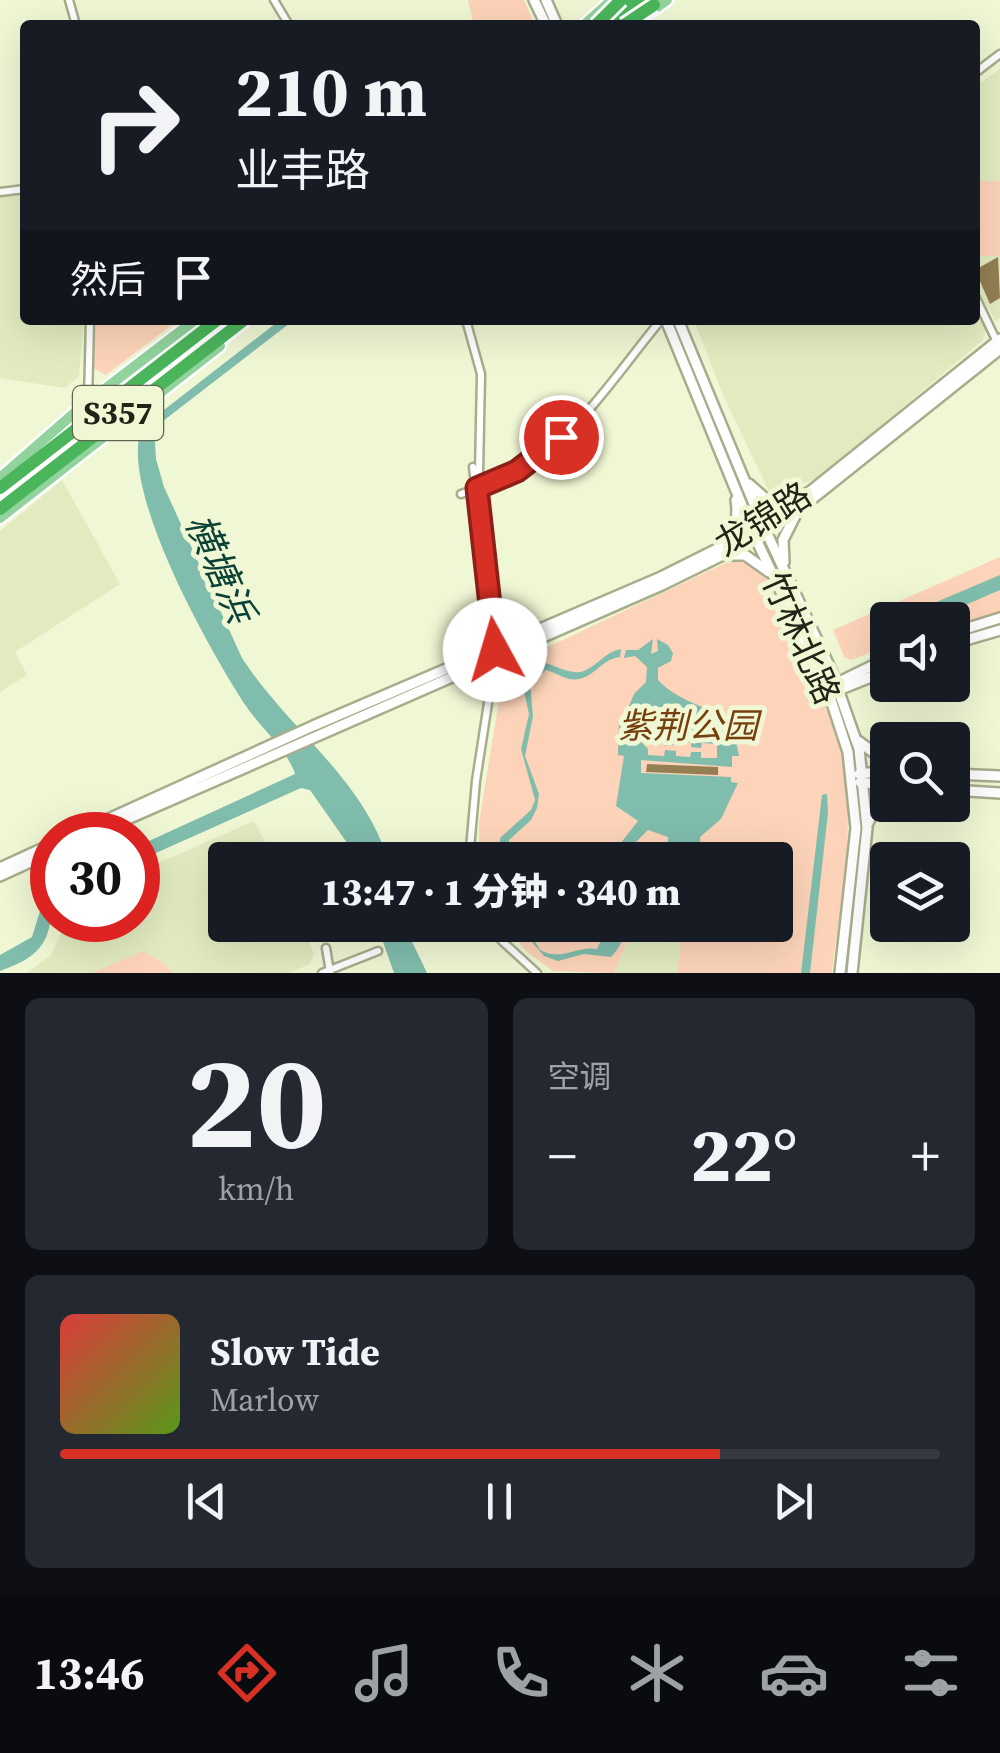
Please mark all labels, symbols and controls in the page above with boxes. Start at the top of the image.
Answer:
text: 210 m [235,43,427,139]
icon: right [70,60,200,190]
text: 业丰路 [235,139,370,201]
icon: arrive [166,250,221,305]
text: 然后 [70,254,146,306]
road number: S357 [73,386,163,440]
pin [519,395,604,480]
icon: arrive [534,410,589,465]
street label: 龙锦路 [706,471,820,567]
water label: 横塘浜 [173,505,268,633]
street label: 竹林北路 [751,564,851,712]
position arrow [443,598,547,702]
map controls [870,602,970,942]
button: sound [870,602,970,702]
park label: 紫荆公园 [618,702,763,750]
button: search [870,722,970,822]
speed limit sign: 30 [30,812,160,942]
button: layers [870,842,970,942]
text: 13:47 · 1 分钟 · 340 m [320,866,681,918]
text: 20 [186,1012,327,1191]
text: 空调 [548,1055,612,1099]
text: 22° [690,1103,797,1206]
text: − [548,1118,577,1193]
text: + [911,1118,940,1193]
text: km/h [218,1167,294,1211]
text: Slow Tide [210,1326,380,1378]
text: Marlow [210,1378,319,1422]
icon: previous [179,1474,234,1529]
icon: pause [472,1474,527,1529]
icon: next [766,1474,821,1529]
icon: directions [212,1638,282,1708]
icon: music [349,1638,419,1708]
icon: phone [486,1638,556,1708]
icon: climate [622,1638,692,1708]
icon: car [759,1638,829,1708]
icon: filters [896,1638,966,1708]
text: 13:46 [33,1642,145,1704]

